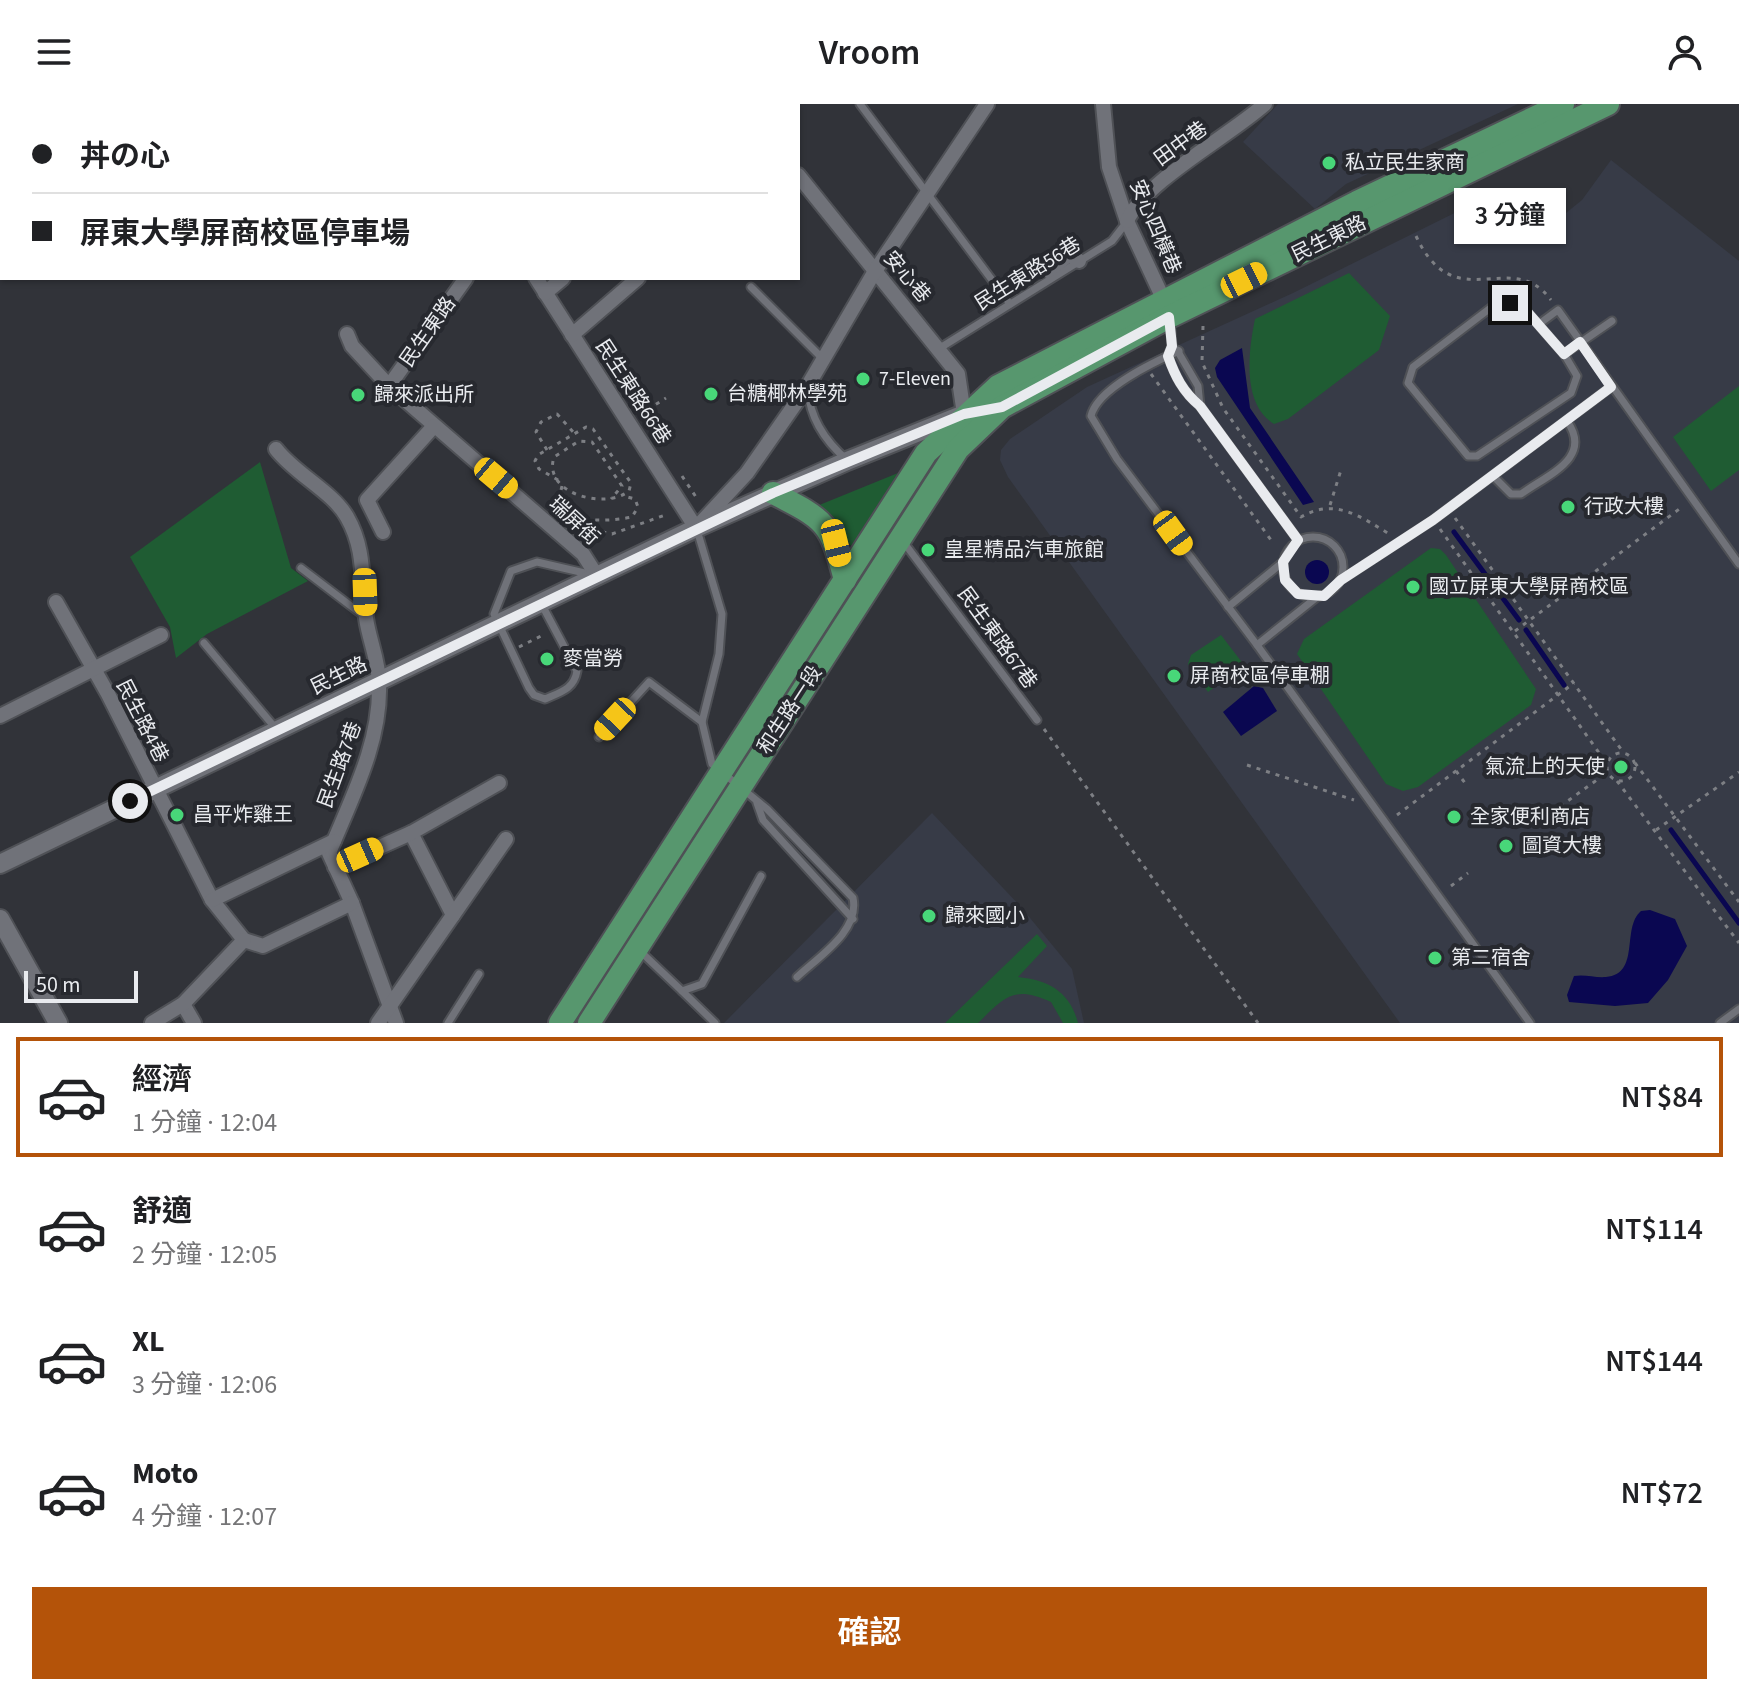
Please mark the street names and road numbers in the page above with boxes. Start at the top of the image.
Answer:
street label: 田中巷 [1149,115,1213,173]
street label: 安心四橫巷 [1123,176,1187,278]
street label: 民生東路 [1287,209,1371,269]
street label: 民生東路56巷 [970,230,1086,318]
street label: 安心巷 [877,245,937,309]
street label: 民生東路 [394,291,462,373]
street label: 民生東路66巷 [589,334,677,450]
street label: 瑞屏街 [543,490,605,552]
street label: 民生東路67巷 [950,581,1044,695]
street label: 民生路 [306,650,372,702]
street label: 和生路一段 [751,660,829,760]
street label: 民生路4巷 [109,675,175,767]
street label: 民生路7巷 [311,718,369,812]

